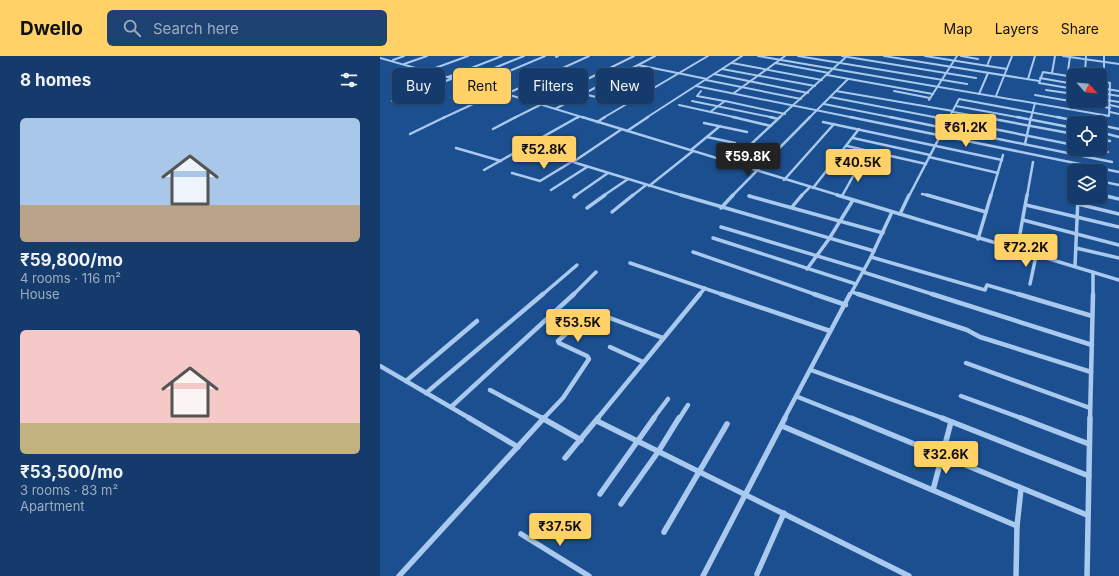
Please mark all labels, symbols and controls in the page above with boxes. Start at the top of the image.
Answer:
search box [107,10,387,46]
text: Dwello [20,17,83,40]
icon: search [121,17,143,39]
text: Search here [153,19,239,38]
text: Map [944,20,973,37]
text: Layers [995,20,1039,37]
text: Share [1061,20,1099,37]
chip: Buy [392,68,445,104]
chip: Rent [453,68,511,104]
chip: Filters [519,68,588,104]
chip: New [596,68,654,104]
north arrow [1067,68,1107,108]
map controls [1067,68,1107,204]
icon: filters [338,69,360,91]
text: 8 homes [20,70,91,90]
pin: ₹61.2K [933,114,999,148]
button: locate [1067,116,1107,156]
text: ₹61.2K [944,119,988,135]
pin: ₹52.8K [511,136,577,170]
text: ₹52.8K [521,141,567,157]
pin: ₹59.8K [715,143,781,177]
icon: home [154,144,226,216]
text: ₹59.8K [725,148,771,164]
pin: ₹40.5K [825,149,891,183]
text: ₹40.5K [835,154,881,170]
button: layers [1067,164,1107,204]
pin: ₹72.2K [993,234,1059,268]
text: ₹72.2K [1003,239,1049,255]
text: ₹59,800/mo [20,250,123,270]
text: 4 rooms · 116 m² [20,270,121,286]
text: House [20,286,60,302]
pin: ₹53.5K [545,309,611,343]
text: ₹53.5K [555,314,601,330]
icon: home [154,356,226,428]
pin: ₹32.6K [913,441,979,475]
text: ₹32.6K [923,446,969,462]
text: ₹53,500/mo [20,462,123,482]
text: 3 rooms · 83 m² [20,482,118,498]
text: Apartment [20,498,85,514]
pin: ₹37.5K [527,513,593,547]
text: ₹37.5K [538,518,582,534]

